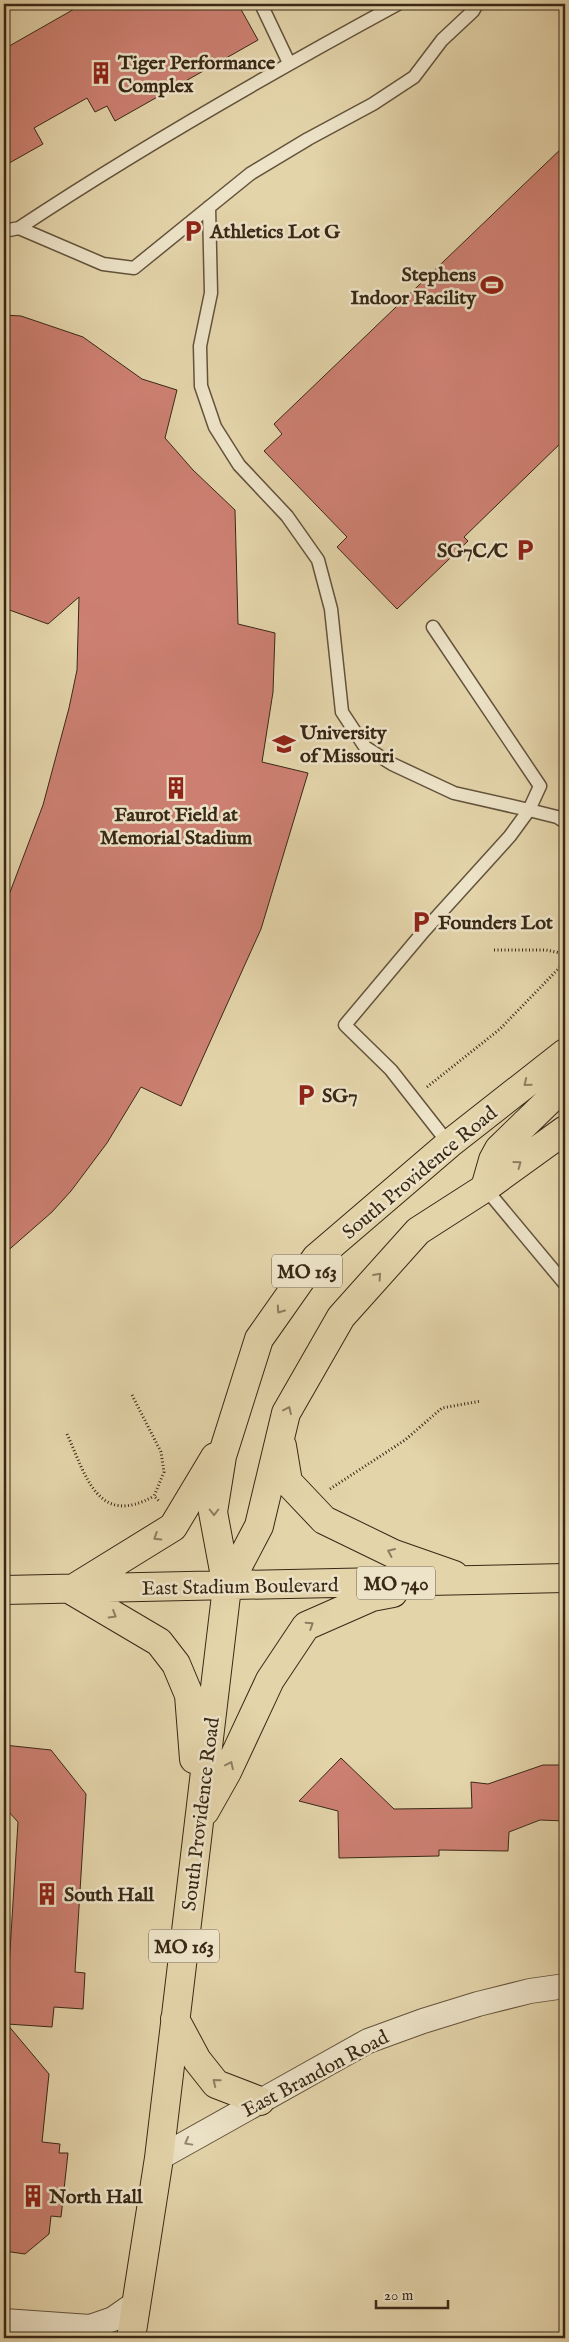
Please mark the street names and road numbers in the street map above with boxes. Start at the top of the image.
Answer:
street label: South Providence Road [337,1101,503,1245]
road number: MO 163 [272,1254,342,1288]
road number: MO 740 [357,1566,435,1600]
street label: East Stadium Boulevard [141,1573,339,1602]
street label: South Providence Road [177,1716,226,1912]
road number: MO 163 [149,1930,219,1962]
street label: East Brandon Road [238,2025,393,2123]

